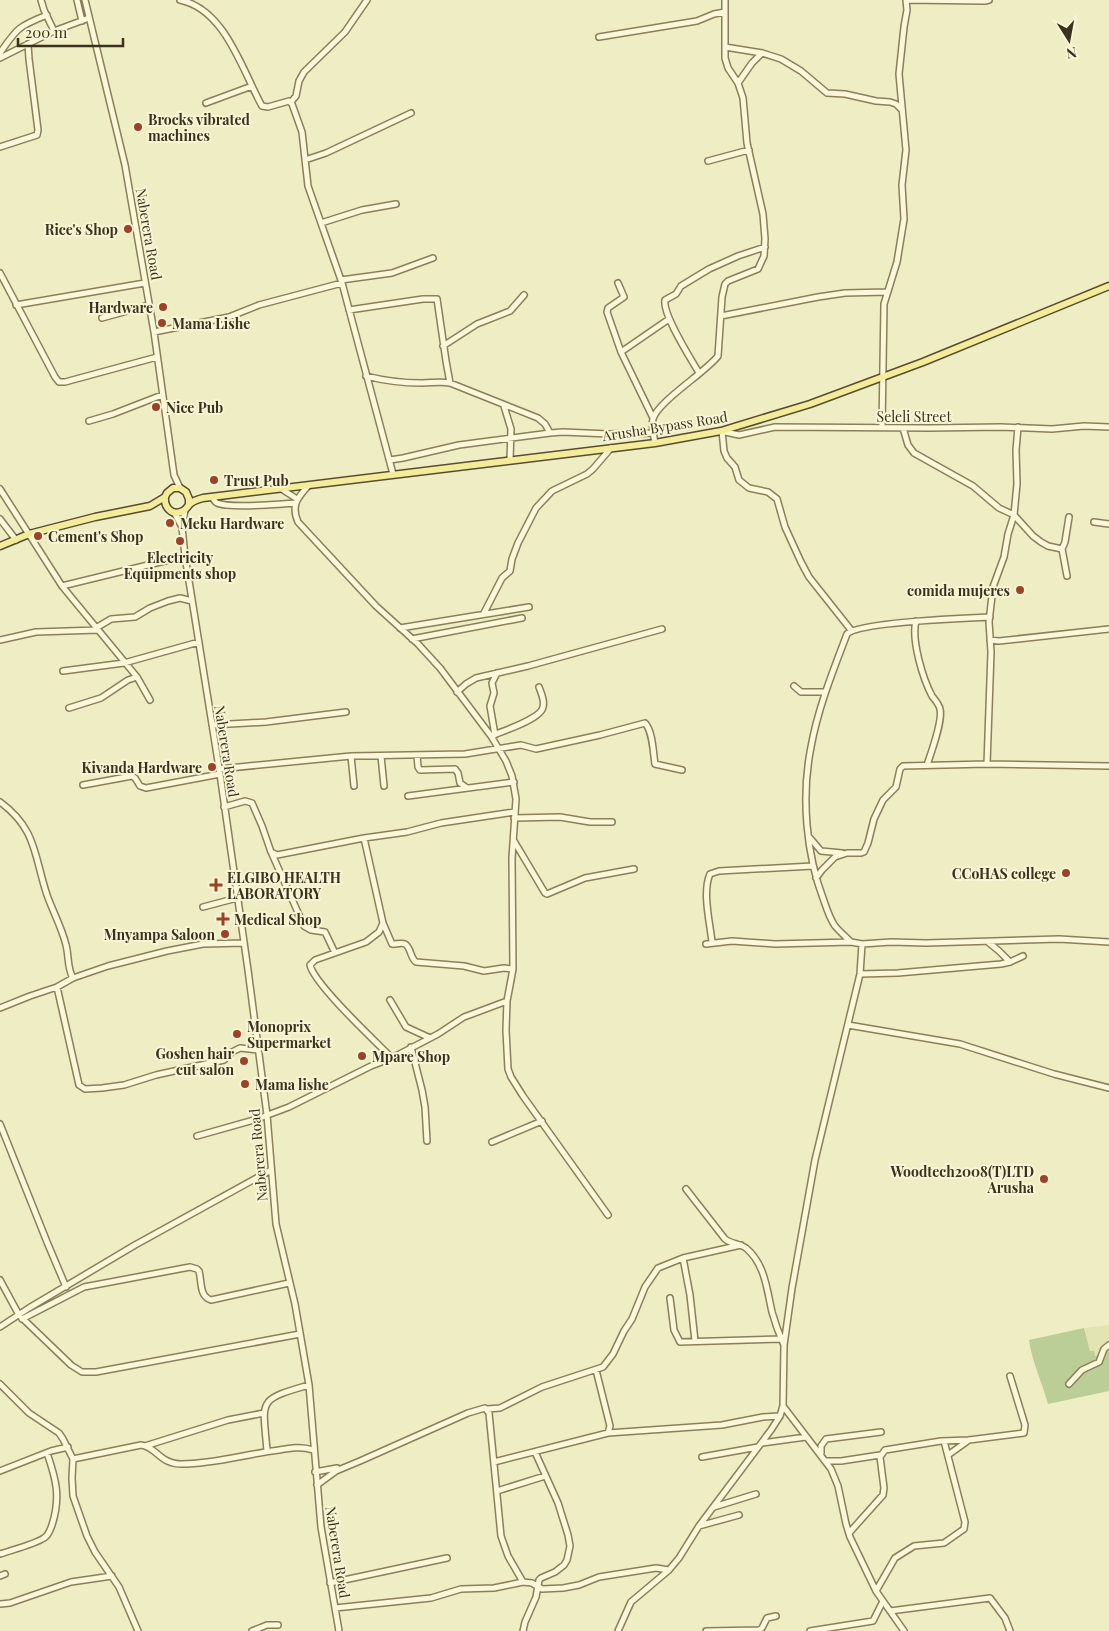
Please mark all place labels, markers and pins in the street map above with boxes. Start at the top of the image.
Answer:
place label: Brocks vibrated machines [148,110,251,145]
marker: Brocks vibrated machines [132,121,144,133]
place label: Rice's Shop [45,220,118,239]
marker: Rice's Shop [122,223,134,235]
place label: Hardware [88,298,153,317]
marker: Hardware [157,301,169,313]
place label: Mama Lishe [172,314,250,333]
marker: Mama Lishe [156,317,168,329]
place label: Nice Pub [166,398,223,417]
marker: Nice Pub [150,401,162,413]
place label: Trust Pub [224,471,289,490]
marker: Trust Pub [208,474,220,486]
place label: Meku Hardware [180,514,284,533]
marker: Meku Hardware [164,517,176,529]
place label: Cement's Shop [48,527,143,546]
marker: Cement's Shop [32,530,44,542]
marker: Electricity Equipments shop [174,535,186,547]
place label: Electricity Equipments shop [124,548,236,583]
place label: comida mujeres [907,581,1010,600]
marker: comida mujeres [1014,584,1026,596]
place label: Kivanda Hardware [81,758,202,777]
marker: Kivanda Hardware [206,761,218,773]
place label: CCoHAS college [952,864,1056,883]
marker: CCoHAS college [1060,867,1072,879]
place label: ELGIBO HEALTH LABORATORY [227,868,341,903]
marker: ELGIBO HEALTH LABORATORY [209,878,223,892]
place label: Medical Shop [234,910,321,929]
marker: Medical Shop [216,912,230,926]
place label: Mnyampa Saloon [104,925,215,944]
marker: Mnyampa Saloon [219,928,231,940]
place label: Monoprix Supermarket [247,1017,332,1052]
marker: Monoprix Supermarket [231,1028,243,1040]
place label: Goshen hair cut salon [155,1044,234,1079]
place label: Mpare Shop [372,1047,450,1066]
marker: Mpare Shop [356,1050,368,1062]
marker: Goshen hair cut salon [238,1055,250,1067]
place label: Mama lishe [255,1075,329,1094]
marker: Mama lishe [239,1078,251,1090]
place label: Woodtech2008(T)LTD Arusha [890,1162,1035,1197]
marker: Woodtech2008(T)LTD Arusha [1038,1173,1050,1185]

